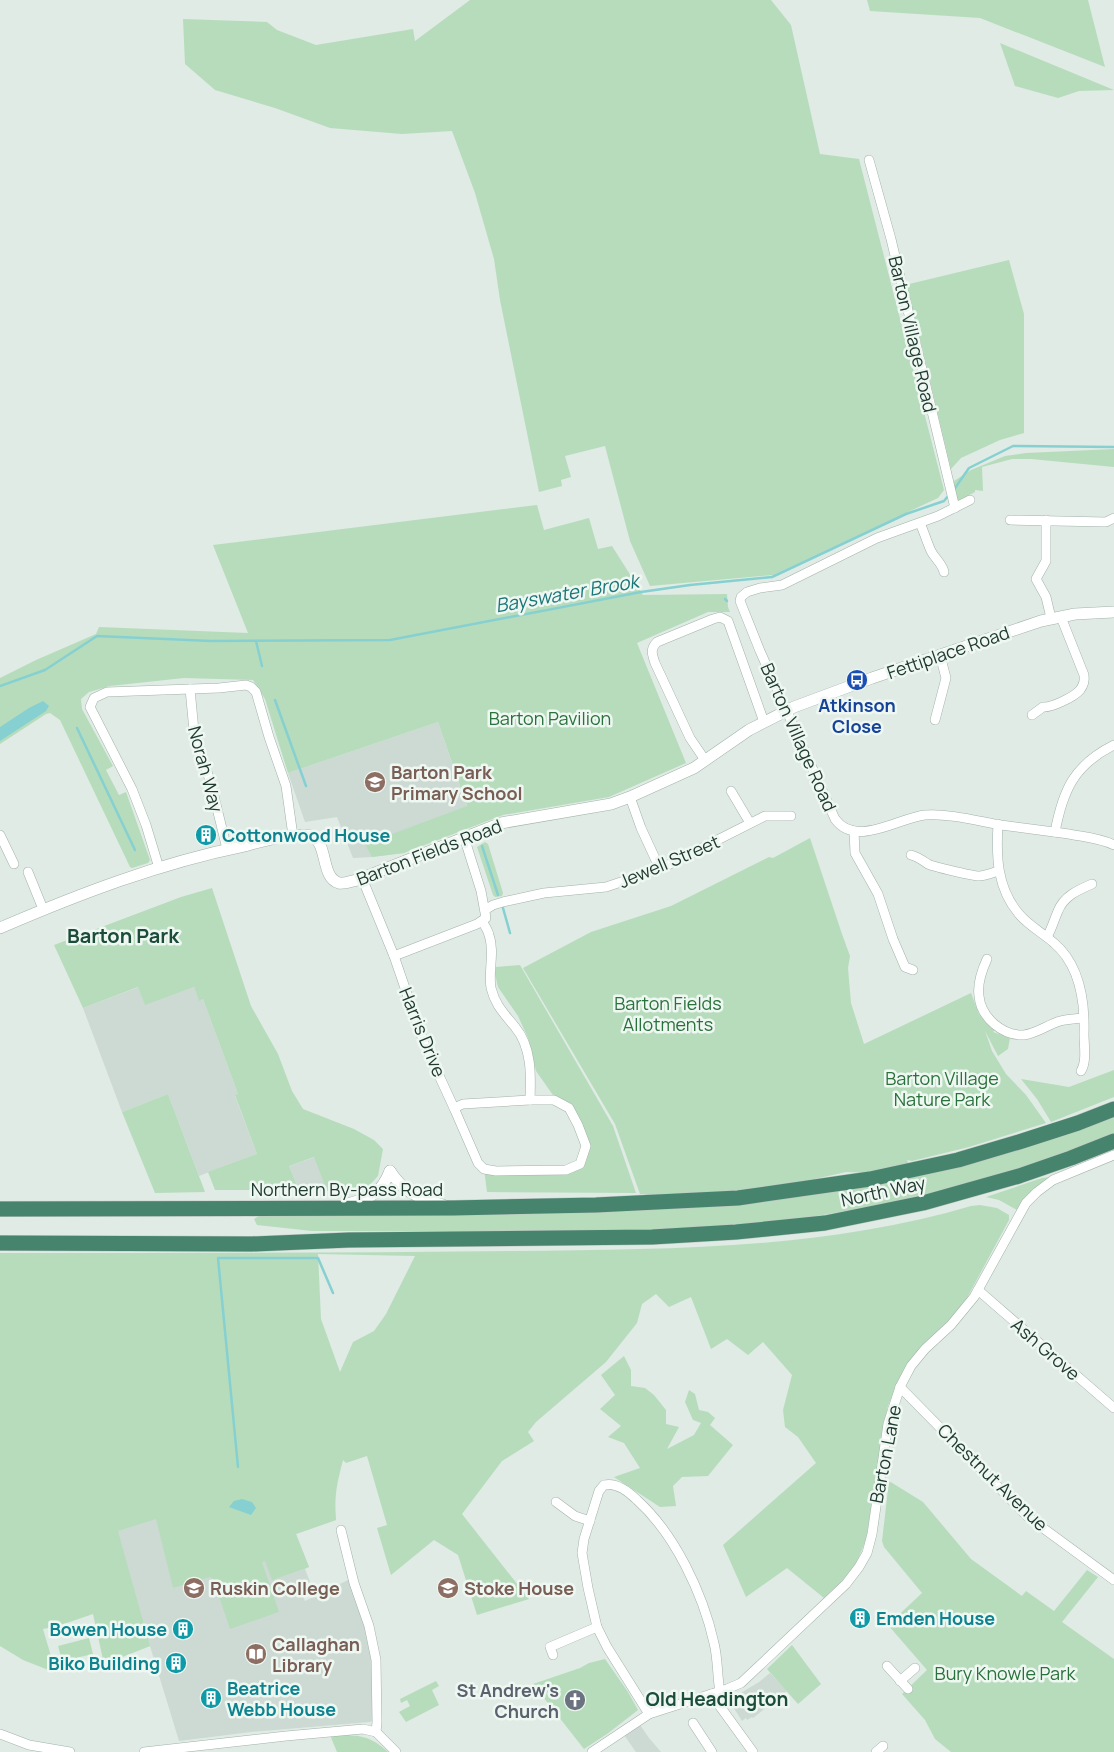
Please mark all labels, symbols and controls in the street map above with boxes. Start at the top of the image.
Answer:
street label: Barton Village Road [883,253,943,415]
water label: Bayswater Brook [493,567,643,618]
street label: Fettiplace Road [883,620,1013,684]
street label: Barton Village Road [756,659,842,815]
bus stop icon: Atkinson Close [845,668,869,692]
place label: Atkinson Close [818,693,896,738]
park label: Barton Pavilion [489,706,611,730]
street label: Norah Way [183,723,229,815]
place label: Barton Park Primary School [391,760,523,805]
school or university icon: Barton Park Primary School [363,770,387,794]
street label: Barton Fields Road [353,813,505,891]
building icon: Cottonwood House [194,823,218,847]
place label: Cottonwood House [222,823,390,847]
street label: Jewell Street [615,829,723,893]
district label: Barton Park [67,922,180,949]
street label: Harris Drive [394,984,452,1080]
park label: Barton Fields Allotments [614,991,722,1036]
park label: Barton Village Nature Park [885,1066,999,1111]
street label: North Way [838,1170,928,1212]
street label: Northern By-pass Road [251,1177,443,1201]
street label: Ash Grove [1007,1312,1085,1386]
street label: Barton Lane [864,1403,906,1505]
street label: Chestnut Avenue [933,1418,1053,1536]
school or university icon: Ruskin College [182,1576,206,1600]
place label: Ruskin College [210,1576,340,1600]
school or university icon: Stoke House [436,1576,460,1600]
place label: Stoke House [464,1576,574,1600]
building icon: Emden House [848,1606,872,1630]
place label: Emden House [876,1606,995,1630]
place label: Bowen House [49,1617,167,1641]
building icon: Bowen House [171,1617,195,1641]
place label: Callaghan Library [272,1632,360,1677]
library icon: Callaghan Library [244,1642,268,1666]
place label: Biko Building [48,1651,160,1675]
building icon: Biko Building [164,1651,188,1675]
park label: Bury Knowle Park [935,1661,1076,1685]
place label: Beatrice Webb House [227,1676,336,1721]
place label: St Andrew's Church [457,1678,559,1723]
building icon: Beatrice Webb House [199,1686,223,1710]
district label: Old Headington [646,1686,788,1712]
church icon: St Andrew's Church [563,1688,587,1712]

